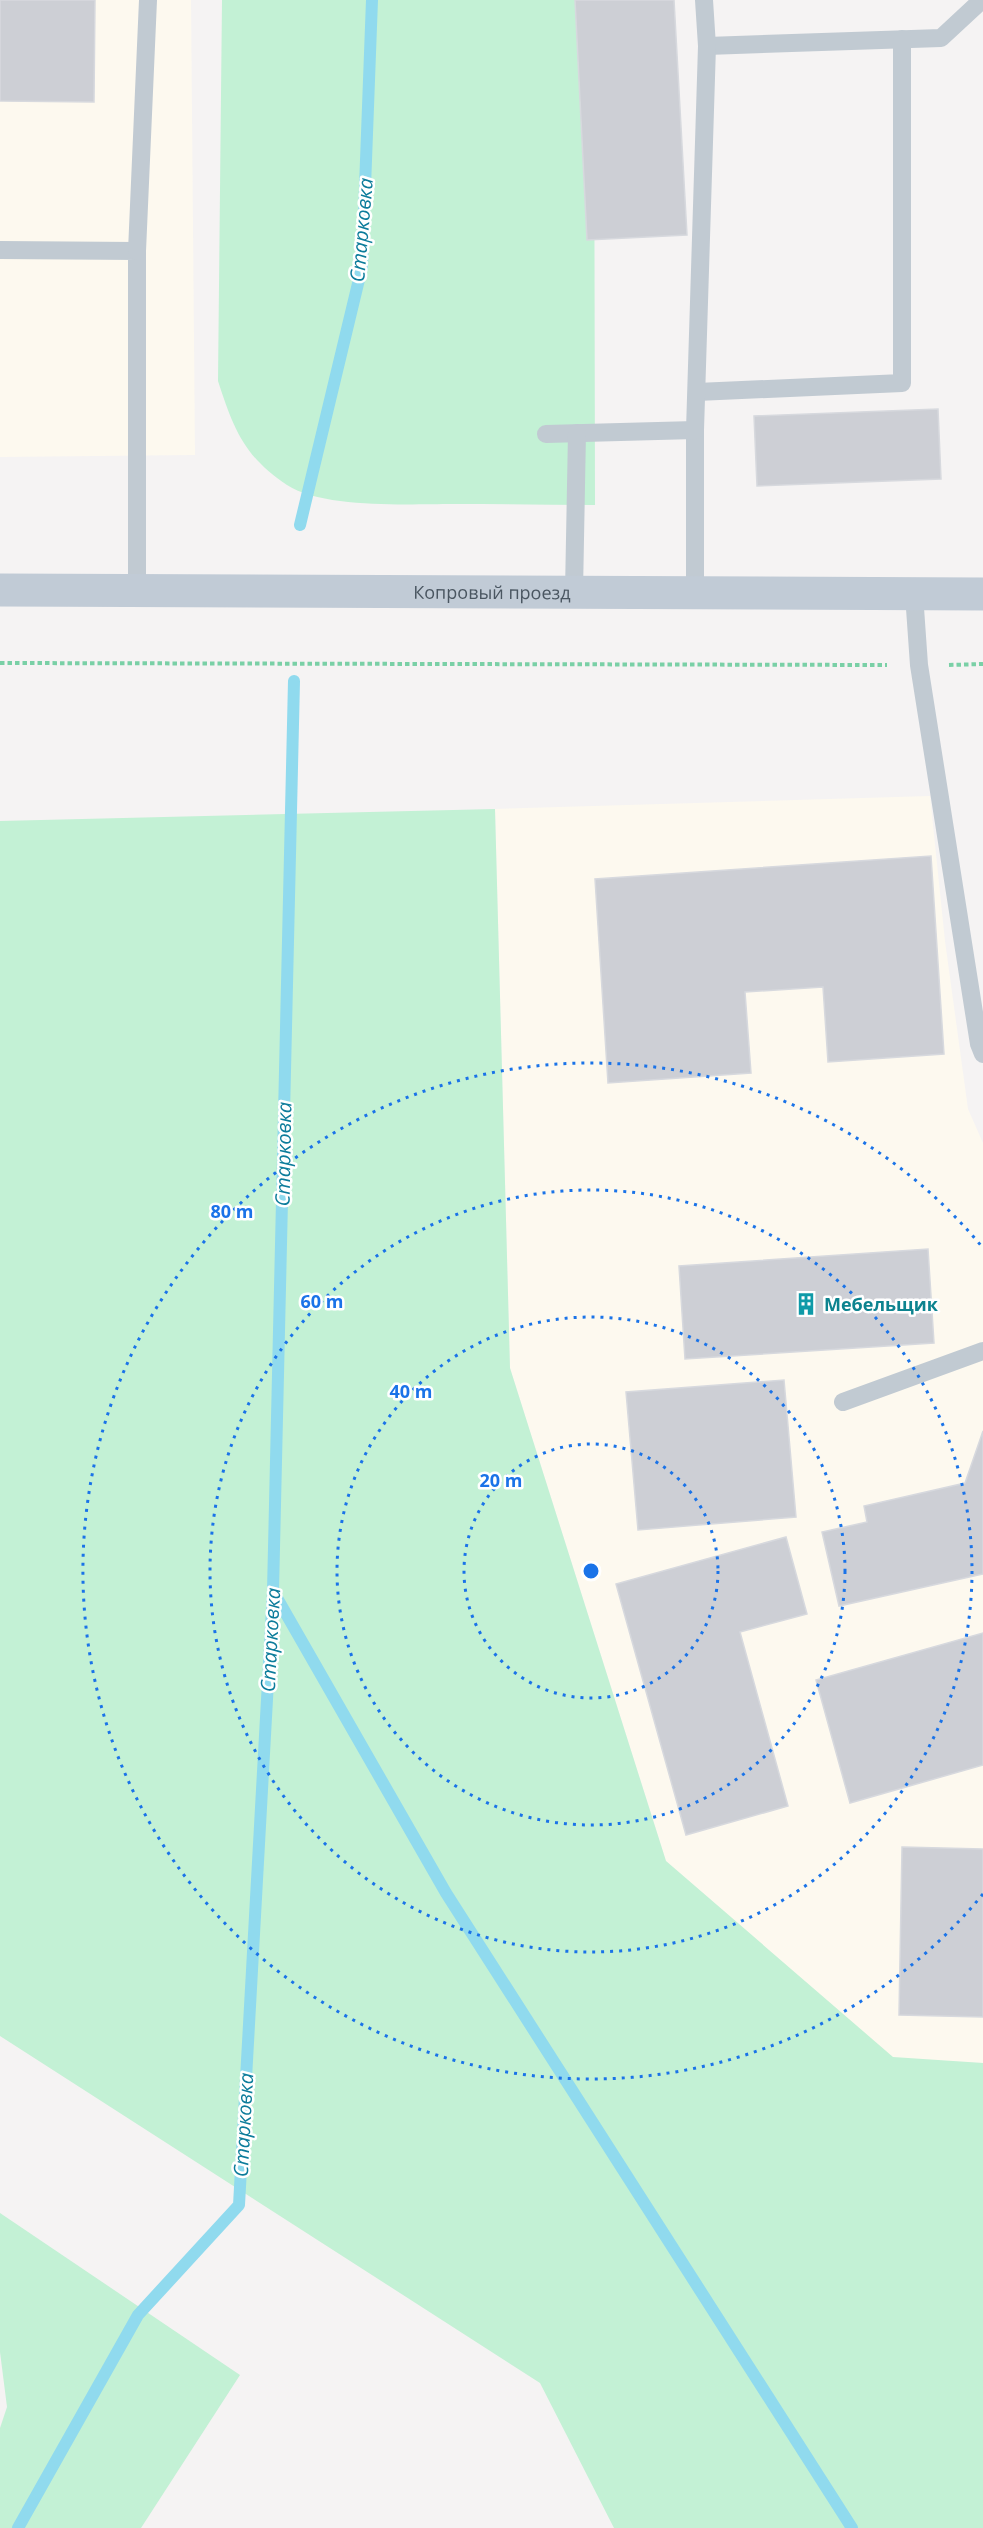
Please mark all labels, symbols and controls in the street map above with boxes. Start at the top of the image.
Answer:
water label: Старковка [343,177,379,283]
street label: Копровый проезд [413,580,571,604]
water label: Старковка [269,1102,297,1206]
text: 80 m [211,1199,253,1223]
text: 60 m [301,1289,343,1313]
building icon: Мебельщик [793,1291,819,1317]
place label: Мебельщик [824,1292,939,1316]
text: 40 m [390,1379,432,1403]
text: 20 m [480,1468,522,1492]
centre of rings [581,1561,601,1581]
water label: Старковка [254,1587,286,1693]
water label: Старковка [227,2072,259,2178]

